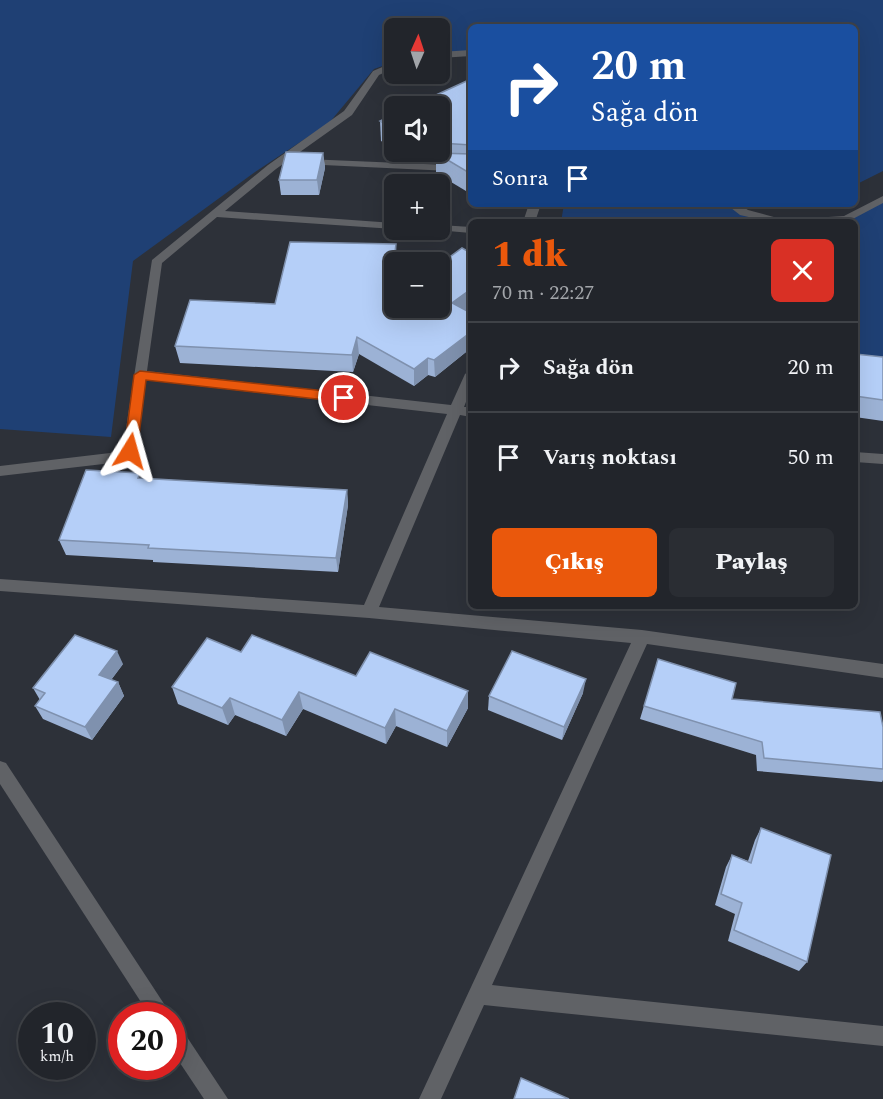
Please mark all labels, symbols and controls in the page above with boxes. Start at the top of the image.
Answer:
north arrow [384,18,450,84]
map controls [384,18,450,318]
text: 20 m [591,35,686,98]
icon: right [492,48,570,126]
text: Sağa dön [591,92,699,134]
button: sound [384,96,450,162]
text: Sonra [492,162,549,195]
icon: arrive [561,162,594,195]
button: + [384,174,450,240]
text: 1 dk [492,228,567,283]
button: close [771,239,834,302]
button: − [384,252,450,318]
text: 70 m · 22:27 [492,278,594,308]
icon: right [492,351,525,384]
text: Sağa dön [543,351,634,384]
text: 20 m [788,351,834,384]
pin [318,372,369,423]
icon: arrive [327,381,360,414]
position arrow [98,419,162,483]
icon: arrive [492,441,525,474]
text: Varış noktası [543,441,677,474]
text: 50 m [788,441,834,474]
button: Çıkış [492,528,657,597]
button: Paylaş [669,528,834,597]
speed limit sign: 20 [108,1002,186,1080]
text: 10 [40,1011,74,1057]
text: km/h [40,1045,74,1068]

